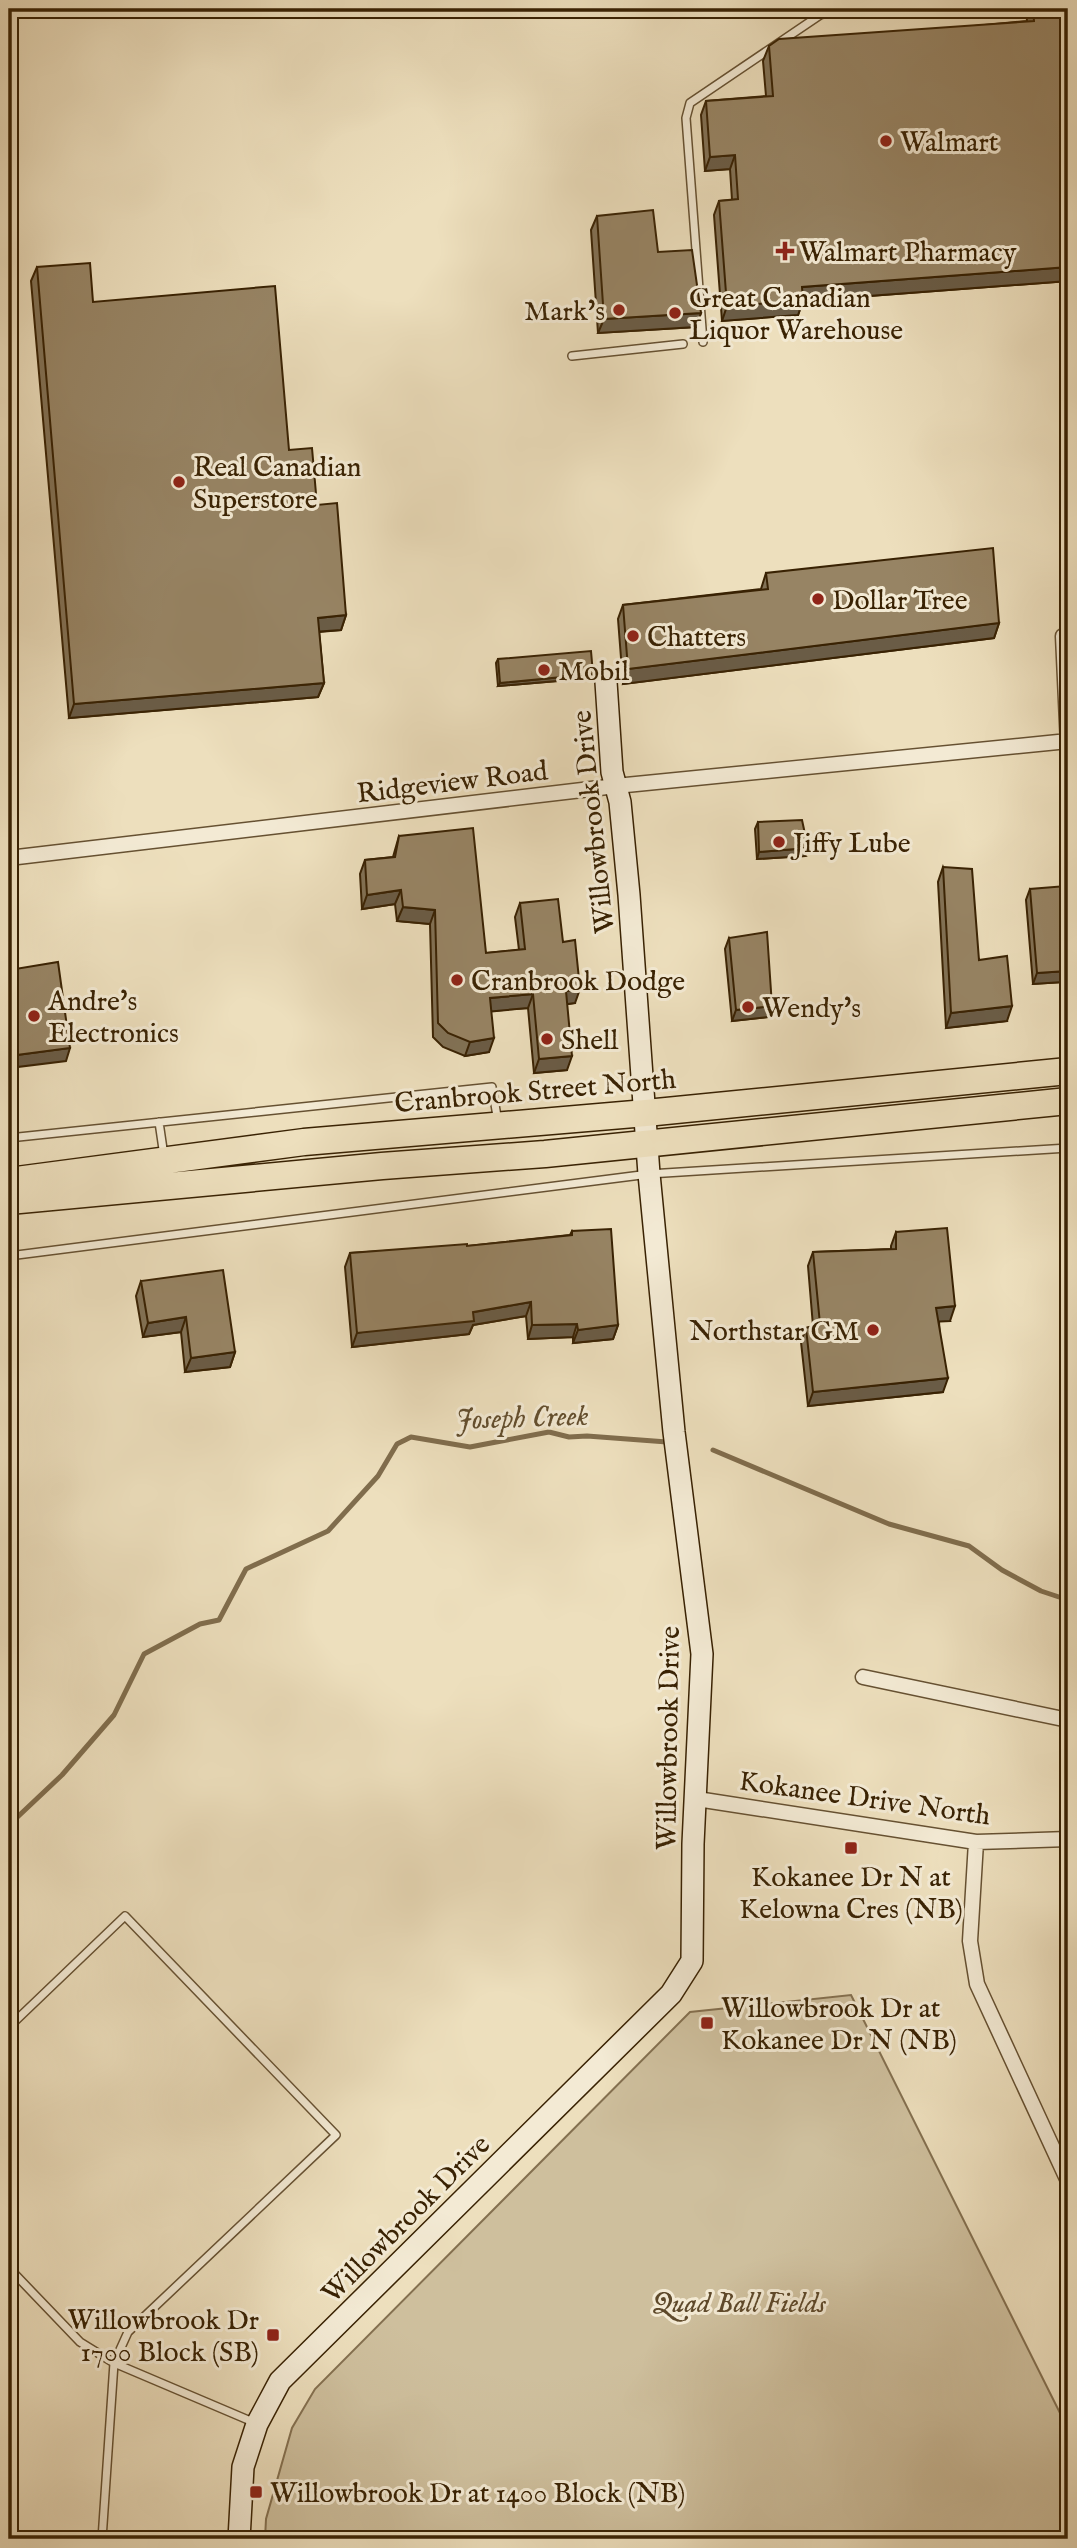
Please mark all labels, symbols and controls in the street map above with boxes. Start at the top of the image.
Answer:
place label: Walmart [900,126,999,161]
marker: Walmart [878,133,894,149]
place label: Walmart Pharmacy [799,236,1017,271]
marker: Walmart Pharmacy [777,243,793,259]
place label: Great Canadian Liquor Warehouse [689,282,903,349]
place label: Mark's [524,295,605,330]
marker: Mark's [611,302,627,318]
marker: Great Canadian Liquor Warehouse [667,305,683,321]
place label: Real Canadian Superstore [193,451,362,518]
marker: Real Canadian Superstore [171,474,187,490]
place label: Dollar Tree [832,584,968,619]
marker: Dollar Tree [810,591,826,607]
place label: Chatters [647,621,746,656]
marker: Chatters [625,628,641,644]
place label: Mobil [558,655,629,690]
marker: Mobil [536,662,552,678]
street label: Willowbrook Drive [565,708,624,935]
street label: Ridgeview Road [355,754,550,813]
place label: Jiffy Lube [790,827,911,862]
marker: Jiffy Lube [771,834,787,850]
place label: Cranbrook Dodge [471,965,685,1000]
marker: Cranbrook Dodge [449,972,465,988]
place label: Andre's Electronics [47,985,179,1052]
place label: Wendy's [762,992,861,1027]
marker: Wendy's [740,999,756,1015]
marker: Andre's Electronics [26,1008,42,1024]
place label: Shell [561,1024,619,1059]
marker: Shell [539,1031,555,1047]
street label: Cranbrook Street North [393,1063,677,1122]
place label: Northstar GM [689,1315,859,1350]
marker: Northstar GM [865,1322,881,1338]
water label: Joseph Creek [455,1398,589,1440]
street label: Willowbrook Drive [650,1626,689,1850]
street label: Kokanee Drive North [737,1765,993,1834]
marker: Kokanee Dr N at Kelowna Cres (NB) [843,1840,859,1856]
place label: Kokanee Dr N at Kelowna Cres (NB) [739,1861,963,1928]
place label: Willowbrook Dr at Kokanee Dr N (NB) [721,1992,957,2059]
marker: Willowbrook Dr at Kokanee Dr N (NB) [699,2015,715,2031]
street label: Willowbrook Drive [315,2128,498,2311]
park label: Quad Ball Fields [652,2287,827,2322]
place label: Willowbrook Dr 1700 Block (SB) [67,2304,259,2371]
marker: Willowbrook Dr 1700 Block (SB) [265,2327,281,2343]
place label: Willowbrook Dr at 1400 Block (NB) [270,2477,685,2512]
marker: Willowbrook Dr at 1400 Block (NB) [248,2484,264,2500]

